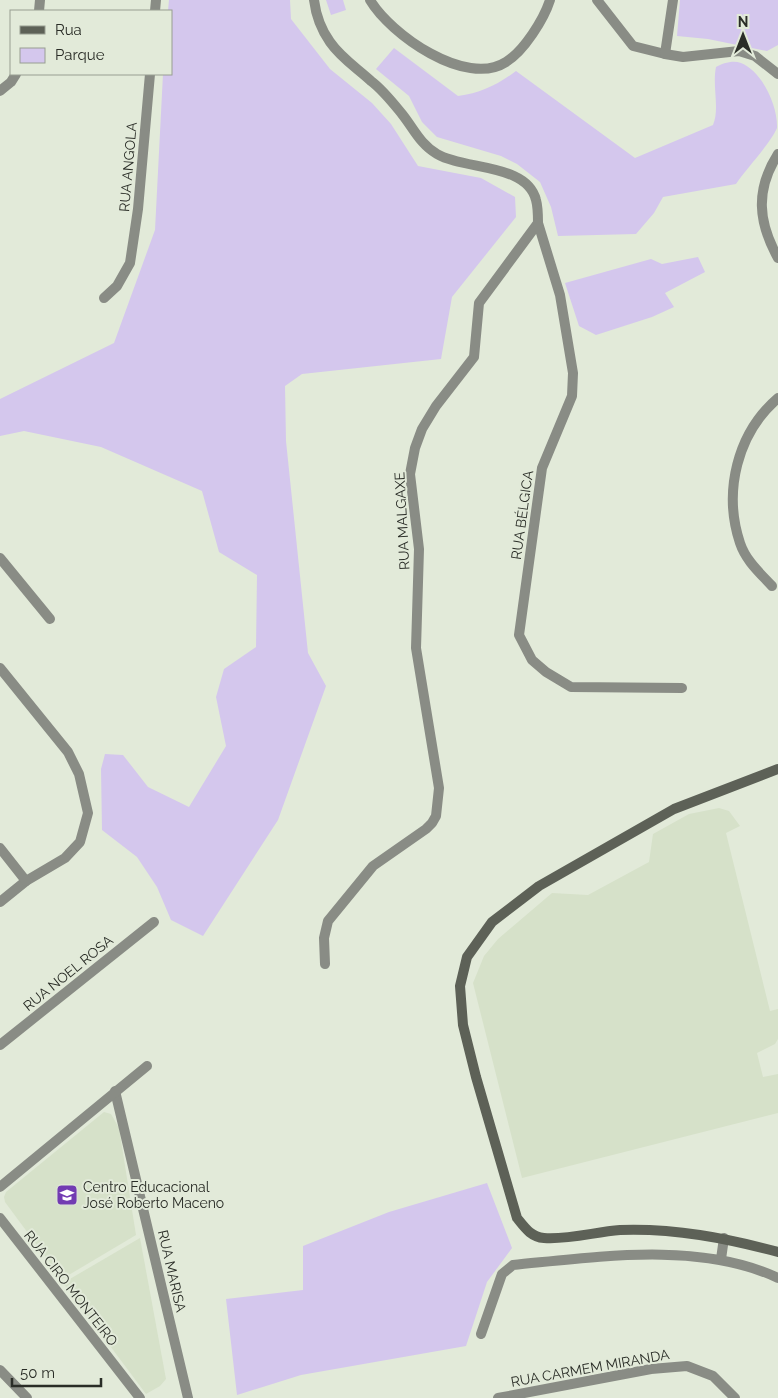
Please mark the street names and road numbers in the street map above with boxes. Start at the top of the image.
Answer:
street label: RUA ANGOLA [116,121,140,212]
street label: RUA BÉLGICA [507,469,536,561]
street label: RUA MALGAXE [391,472,413,570]
street label: RUA NOEL ROSA [20,932,116,1014]
street label: RUA CIRO MONTEIRO [21,1227,121,1349]
street label: RUA MARISA [155,1228,189,1314]
street label: RUA CARMEM MIRANDA [509,1346,671,1390]

